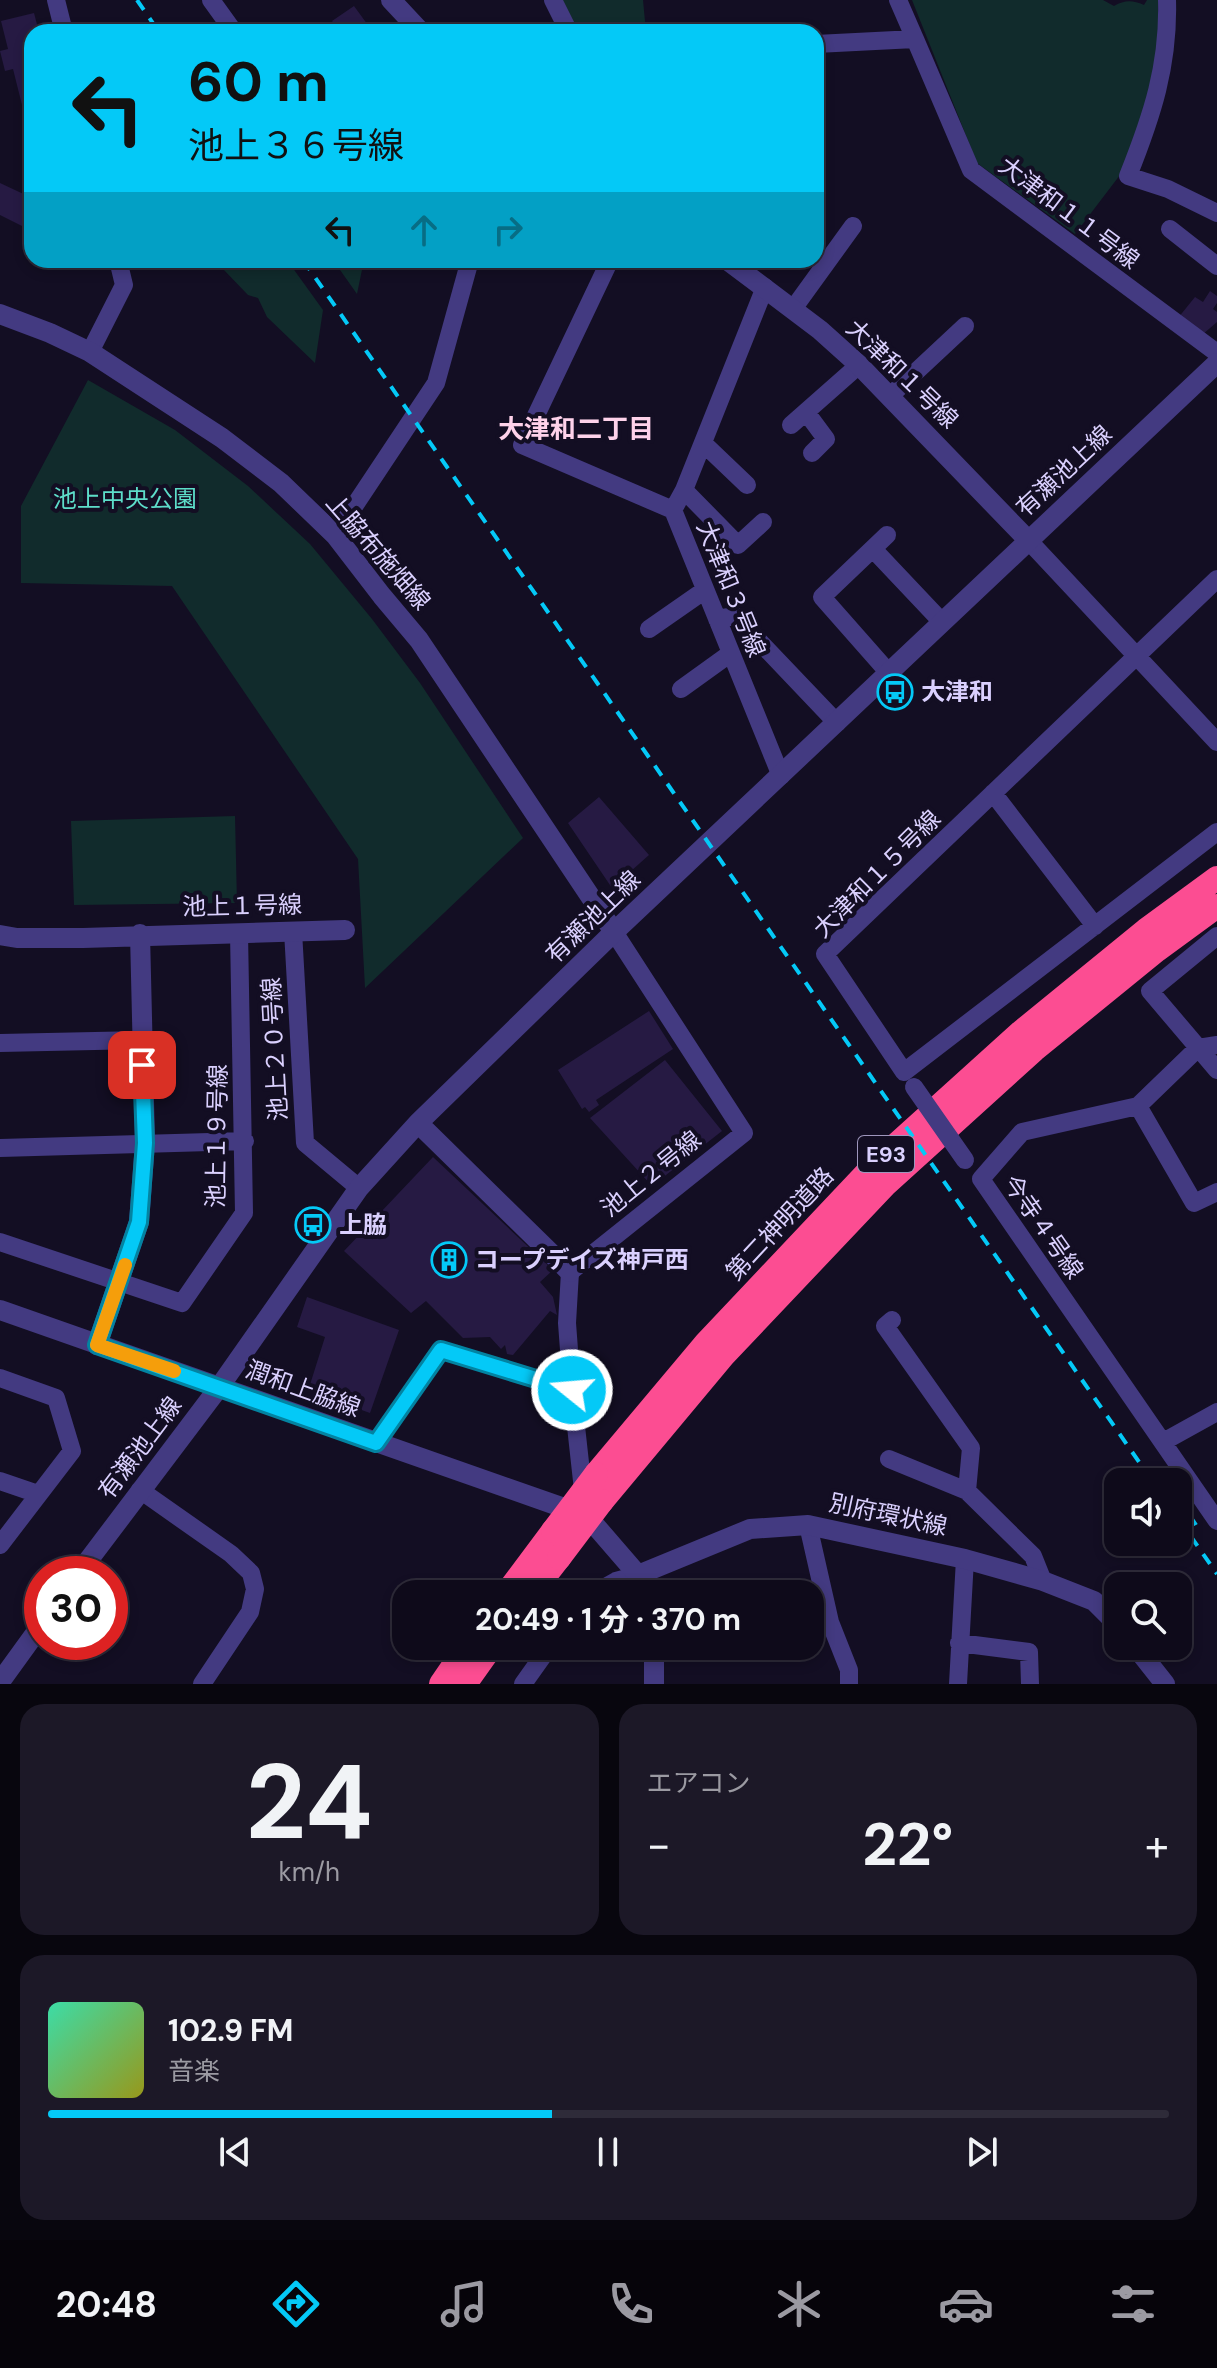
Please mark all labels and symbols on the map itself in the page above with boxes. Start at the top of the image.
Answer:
street label: 大津和１１号線 [993,150,1146,276]
street label: 大津和１号線 [840,312,965,435]
district label: 大津和二丁目 [498,412,654,446]
street label: 有瀬池上線 [1009,418,1118,523]
park label: 池上中央公園 [53,483,197,514]
street label: 上脇布施畑線 [319,487,437,616]
street label: 大津和３号線 [690,516,773,661]
bus stop icon: 大津和 [876,673,914,711]
place label: 大津和 [921,676,993,707]
street label: 大津和１５号線 [806,803,947,944]
street label: 有瀬池上線 [539,864,647,969]
street label: 池上１号線 [182,889,302,922]
street label: 池上２０号線 [255,976,294,1122]
pin [108,1031,176,1099]
street label: 池上１９号線 [200,1064,233,1208]
street label: 池上２号線 [594,1124,707,1223]
road number: E93 [858,1136,914,1172]
street label: 第二神明道路 [719,1160,840,1287]
street label: 今寺４号線 [996,1169,1091,1285]
bus stop icon: 上脇 [294,1206,332,1244]
place label: 上脇 [339,1209,387,1240]
building icon: コープデイズ神戸西 [430,1241,468,1279]
place label: コープデイズ神戸西 [475,1244,689,1275]
position arrow [530,1348,614,1432]
street label: 潤和上脇線 [241,1353,365,1424]
street label: 有瀬池上線 [91,1390,188,1505]
street label: 別府環状線 [826,1487,950,1542]
speed limit sign: 30 [24,1556,128,1660]

